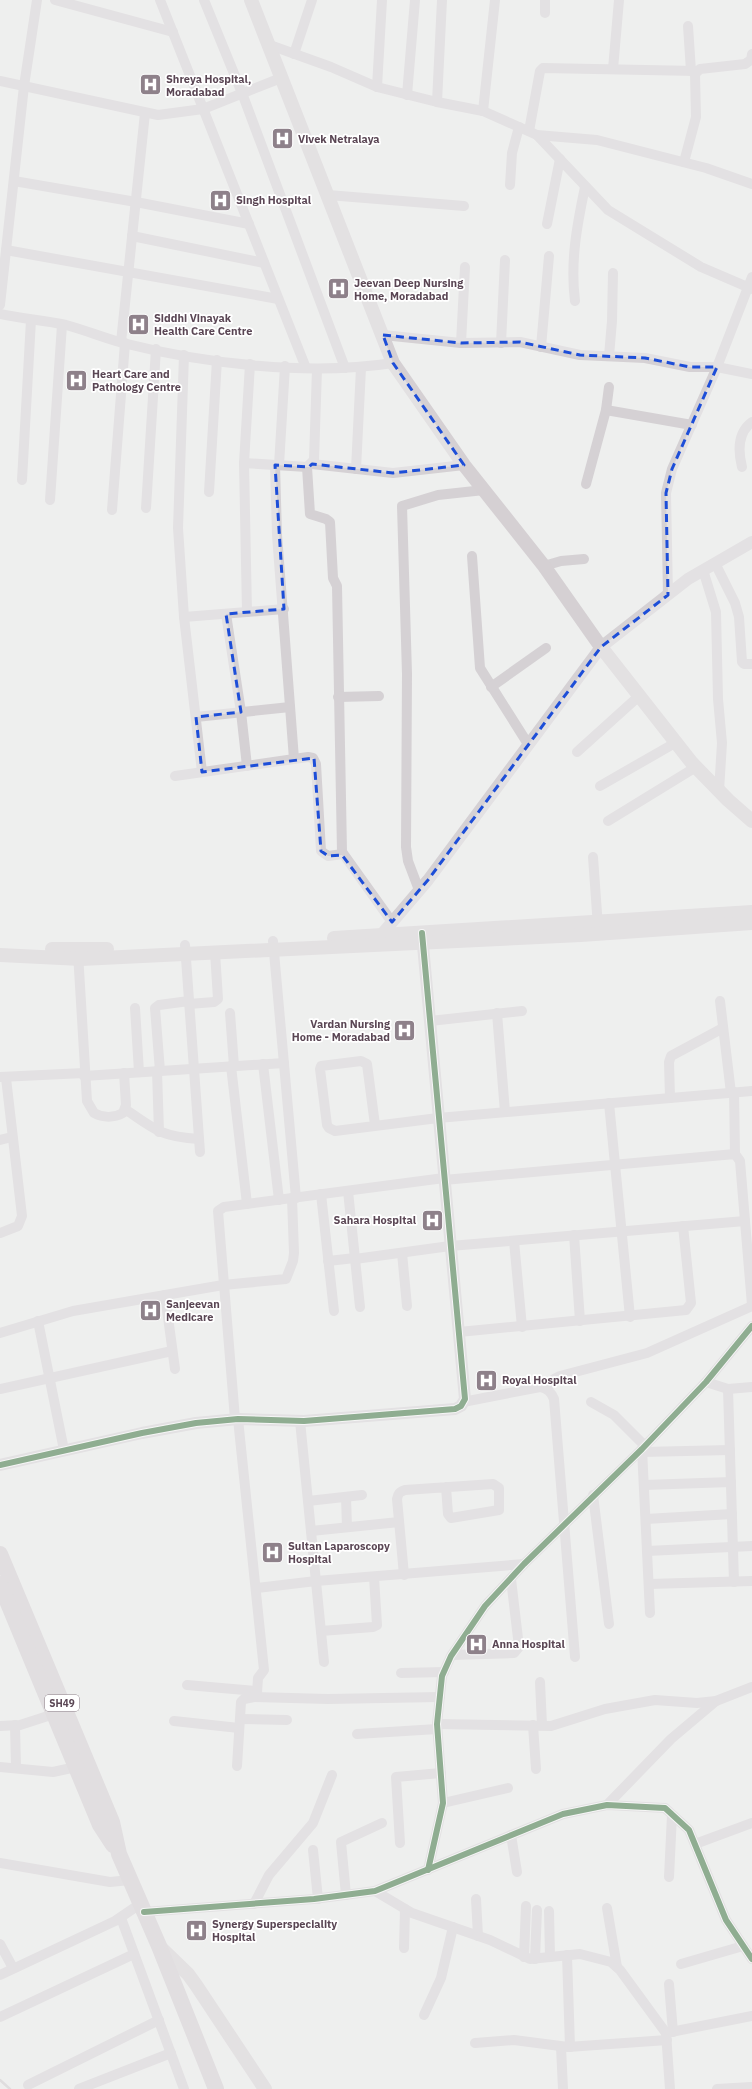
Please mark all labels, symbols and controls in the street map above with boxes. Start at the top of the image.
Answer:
hospital icon: Shreya Hospital, Moradabad [137,72,163,98]
place label: Shreya Hospital, Moradabad [166,72,251,99]
hospital icon: Vivek Netralaya [269,126,295,152]
place label: Vivek Netralaya [298,132,380,146]
hospital icon: Singh Hospital [208,187,234,213]
place label: Singh Hospital [236,193,312,207]
hospital icon: Jeevan Deep Nursing Home, Moradabad [326,276,352,302]
place label: Jeevan Deep Nursing Home, Moradabad [354,276,464,303]
hospital icon: Siddhi Vinayak Health Care Centre [125,311,151,337]
place label: Siddhi Vinayak Health Care Centre [154,311,252,338]
hospital icon: Heart Care and Pathology Centre [63,367,89,393]
place label: Heart Care and Pathology Centre [92,367,181,394]
place label: Vardan Nursing Home - Moradabad [292,1017,391,1044]
hospital icon: Vardan Nursing Home - Moradabad [392,1017,418,1043]
hospital icon: Sahara Hospital [419,1207,445,1233]
place label: Sahara Hospital [334,1213,417,1227]
hospital icon: Sanjeevan Medicare [137,1297,163,1323]
place label: Sanjeevan Medicare [166,1297,220,1324]
hospital icon: Royal Hospital [474,1367,500,1393]
place label: Royal Hospital [502,1373,577,1387]
hospital icon: Sultan Laparoscopy Hospital [260,1539,286,1565]
place label: Sultan Laparoscopy Hospital [288,1539,390,1566]
hospital icon: Anna Hospital [464,1631,490,1657]
place label: Anna Hospital [492,1637,566,1651]
road number: SH49 [45,1695,79,1711]
hospital icon: Synergy Superspeciality Hospital [184,1917,210,1943]
place label: Synergy Superspeciality Hospital [212,1917,337,1944]

